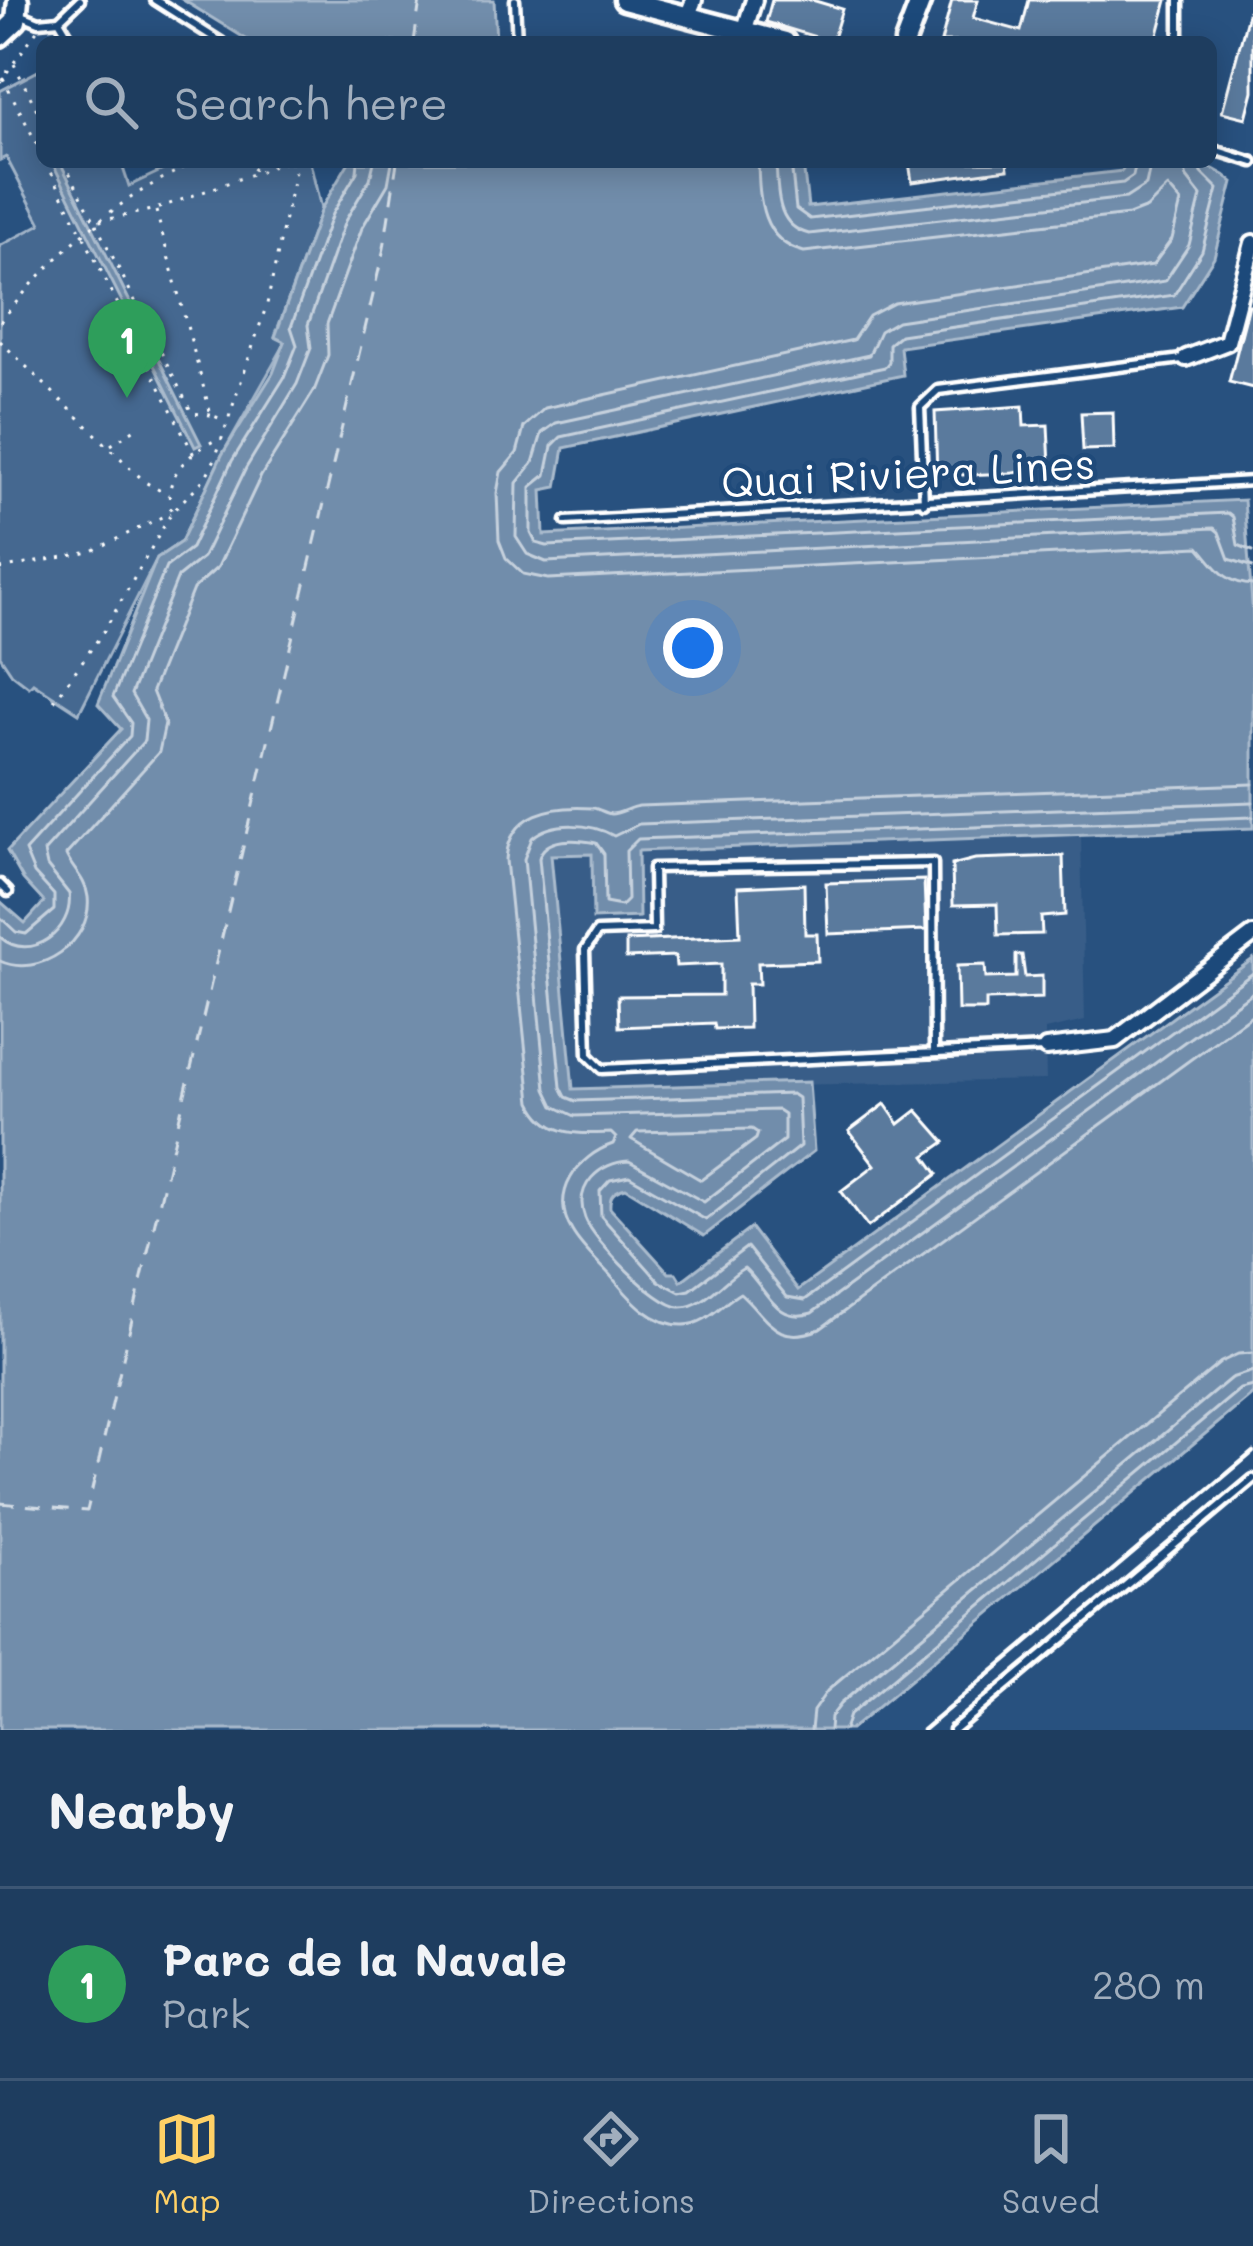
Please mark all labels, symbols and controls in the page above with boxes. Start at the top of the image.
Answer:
search box [36,36,1217,168]
icon: search [78,69,144,135]
text: Search here [174,73,448,131]
pin: 1 [88,299,166,398]
street label: Quai Riviera Lines [720,435,1096,509]
your location [663,618,723,678]
text: Nearby [48,1775,235,1842]
text: Parc de la Navale [162,1929,567,1987]
text: 1 [78,1958,96,2009]
text: 280 m [1092,1958,1205,2009]
text: Park [162,1987,250,2038]
tab: Map [153,2106,221,2221]
tab: Directions [527,2106,695,2221]
tab: Saved [1002,2106,1100,2221]

